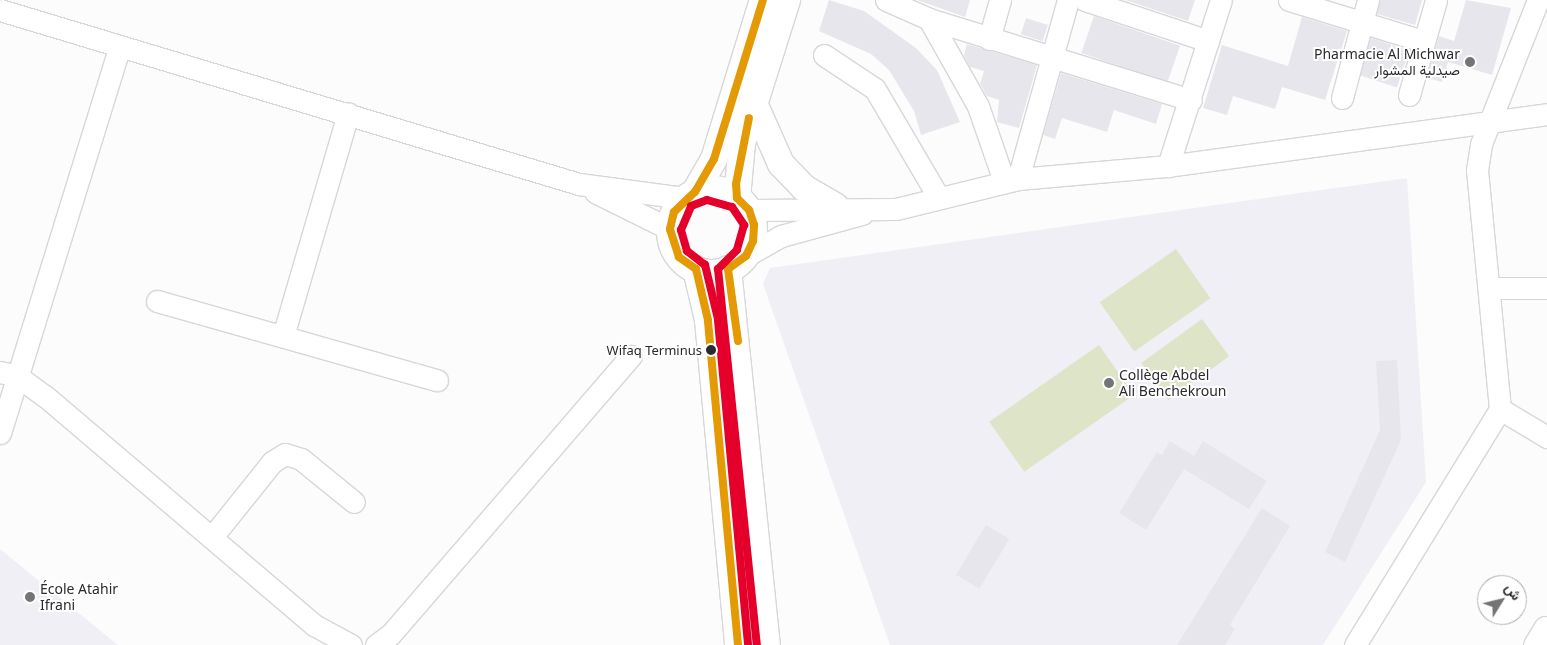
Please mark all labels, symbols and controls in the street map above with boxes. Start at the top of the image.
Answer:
place label: Pharmacie Al Michwar صيدلية المشوار [1314,46,1460,78]
marker: Pharmacie Al Michwar صيدلية المشوار [1464,56,1476,68]
place label: Wifaq Terminus [607,342,702,358]
marker: Wifaq Terminus [706,345,716,355]
place label: Collège Abdel Ali Benchekroun [1119,367,1226,400]
marker: Collège Abdel Ali Benchekroun [1103,377,1115,389]
north arrow [1477,575,1527,625]
text: ش [1501,579,1526,604]
place label: École Atahir Ifrani [40,581,118,614]
marker: École Atahir Ifrani [24,591,36,603]

